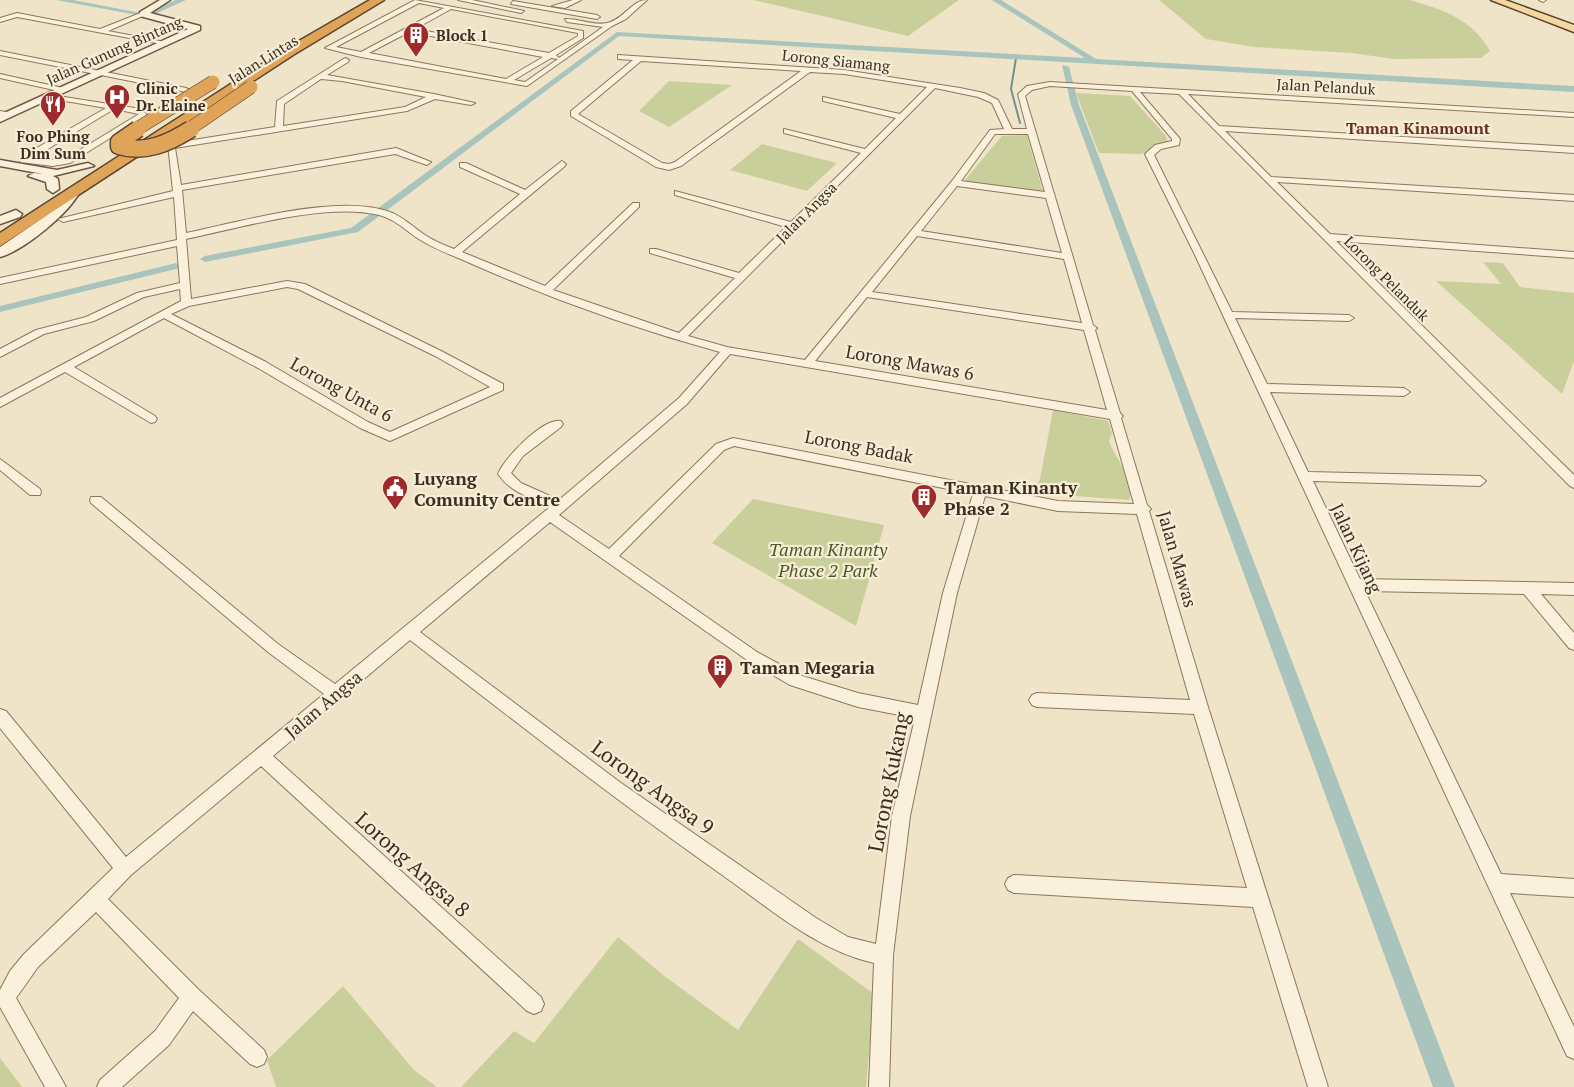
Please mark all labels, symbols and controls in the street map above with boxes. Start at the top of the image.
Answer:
street label: Jalan Gunung Bintang [43,11,186,89]
building icon: Block 1 [401,20,431,58]
place label: Block 1 [436,25,488,45]
street label: Jalan Lintas [224,30,302,88]
street label: Lorong Siamang [781,44,892,76]
street label: Jalan Pelanduk [1276,73,1376,99]
place label: Clinic Dr. Elaine [136,78,206,115]
hospital icon: Clinic Dr. Elaine [102,82,132,120]
restaurant icon: Foo Phing Dim Sum [38,89,68,127]
district label: Taman Kinamount [1346,117,1491,139]
place label: Foo Phing Dim Sum [17,126,90,163]
street label: Jalan Angsa [771,177,841,247]
street label: Lorong Pelanduk [1340,231,1434,325]
street label: Lorong Mawas 6 [844,339,976,385]
street label: Lorong Unta 6 [286,351,398,427]
street label: Lorong Badak [803,424,916,468]
place label: Luyang Comunity Centre [414,466,560,511]
public building icon: Luyang Comunity Centre [380,473,410,511]
place label: Taman Kinanty Phase 2 [944,475,1078,520]
building icon: Taman Kinanty Phase 2 [909,482,939,520]
street label: Jalan Kijang [1326,499,1388,597]
street label: Jalan Mawas [1153,508,1203,610]
park label: Taman Kinanty Phase 2 Park [769,537,888,582]
building icon: Taman Megaria [705,652,735,690]
place label: Taman Megaria [740,655,875,679]
street label: Jalan Angsa [279,665,367,743]
street label: Lorong Kukang [861,709,915,854]
street label: Lorong Angsa 9 [586,733,720,841]
street label: Lorong Angsa 8 [350,805,476,923]

